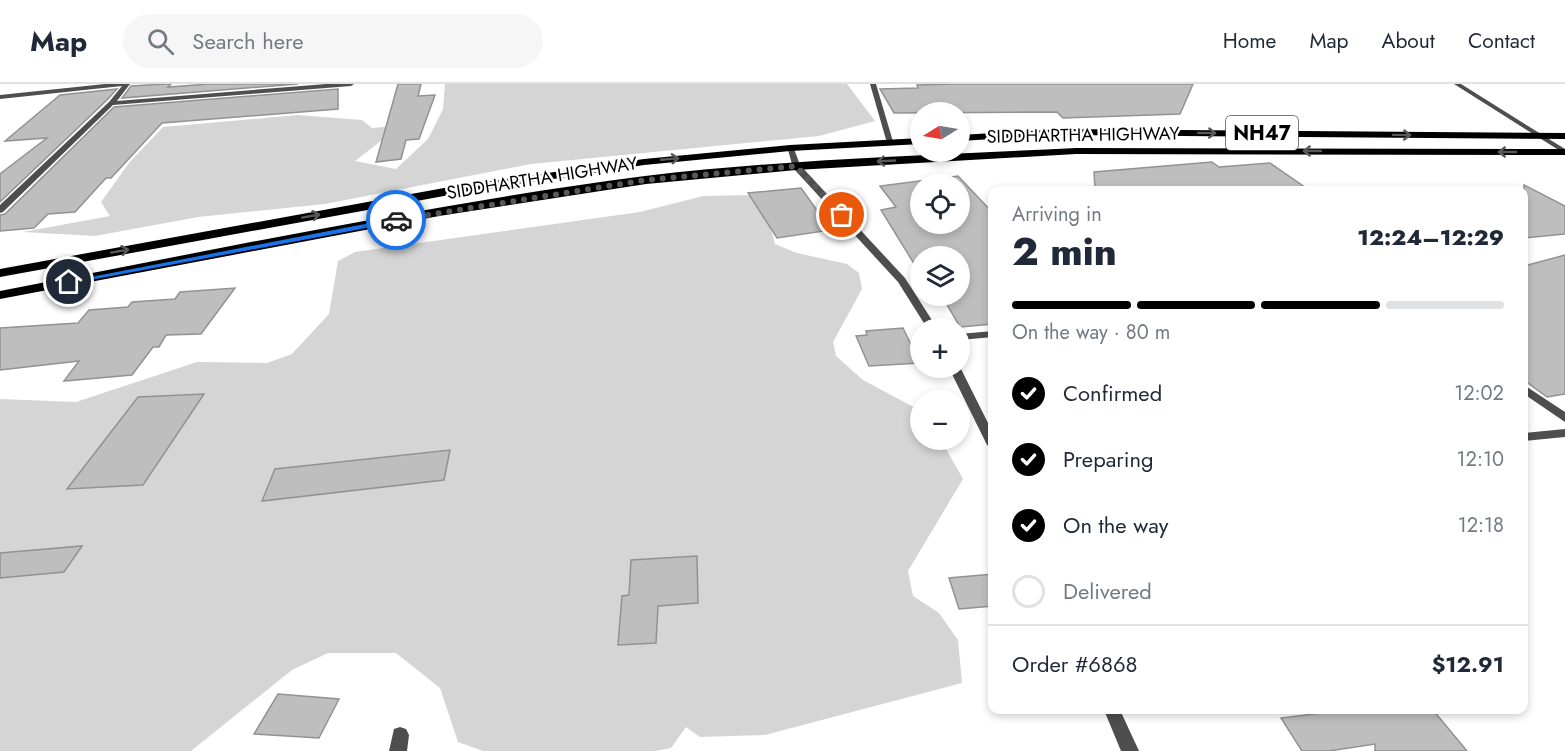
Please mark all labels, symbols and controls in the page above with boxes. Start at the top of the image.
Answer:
search box [123,14,543,68]
text: Map [30,21,87,62]
icon: search [144,25,177,58]
text: Search here [192,25,304,57]
text: Home [1223,26,1276,56]
text: Map [1309,26,1349,56]
text: About [1382,26,1435,56]
text: Contact [1468,26,1535,56]
north arrow [910,102,970,162]
map controls [910,102,970,450]
road number: NH47 [1226,116,1298,150]
street label: SIDDHARTHA HIGHWAY [986,120,1181,150]
one-way arrow [1197,127,1217,139]
one-way arrow [1392,129,1412,141]
one-way arrow [1302,145,1322,157]
one-way arrow [1497,146,1517,158]
street label: SIDDHARTHA HIGHWAY [445,150,640,206]
one-way arrow [659,153,679,164]
one-way arrow [876,155,896,166]
button: locate [910,174,970,234]
pin [816,189,867,240]
courier [366,190,426,250]
icon: bag [825,198,858,231]
text: Arriving in [1012,200,1102,229]
icon: car [380,204,413,237]
one-way arrow [301,210,321,221]
text: 12:24–12:29 [1357,221,1504,253]
text: 2 min [1012,223,1117,280]
one-way arrow [109,245,129,256]
button: layers [910,246,970,306]
pin [43,256,94,307]
icon: home [52,265,85,298]
button: + [910,318,970,378]
text: On the way · 80 m [1012,318,1170,347]
icon: check [1012,377,1045,410]
text: Confirmed [1063,377,1162,409]
text: 12:02 [1454,379,1504,408]
button: − [910,390,970,450]
icon: check [1012,443,1045,476]
text: Preparing [1063,443,1154,475]
text: 12:10 [1457,445,1504,474]
icon: check [1012,509,1045,542]
text: On the way [1063,509,1168,541]
text: 12:18 [1458,511,1504,540]
text: Delivered [1063,575,1152,607]
text: Order #6868 [1012,648,1138,680]
text: $12.91 [1432,648,1504,680]

